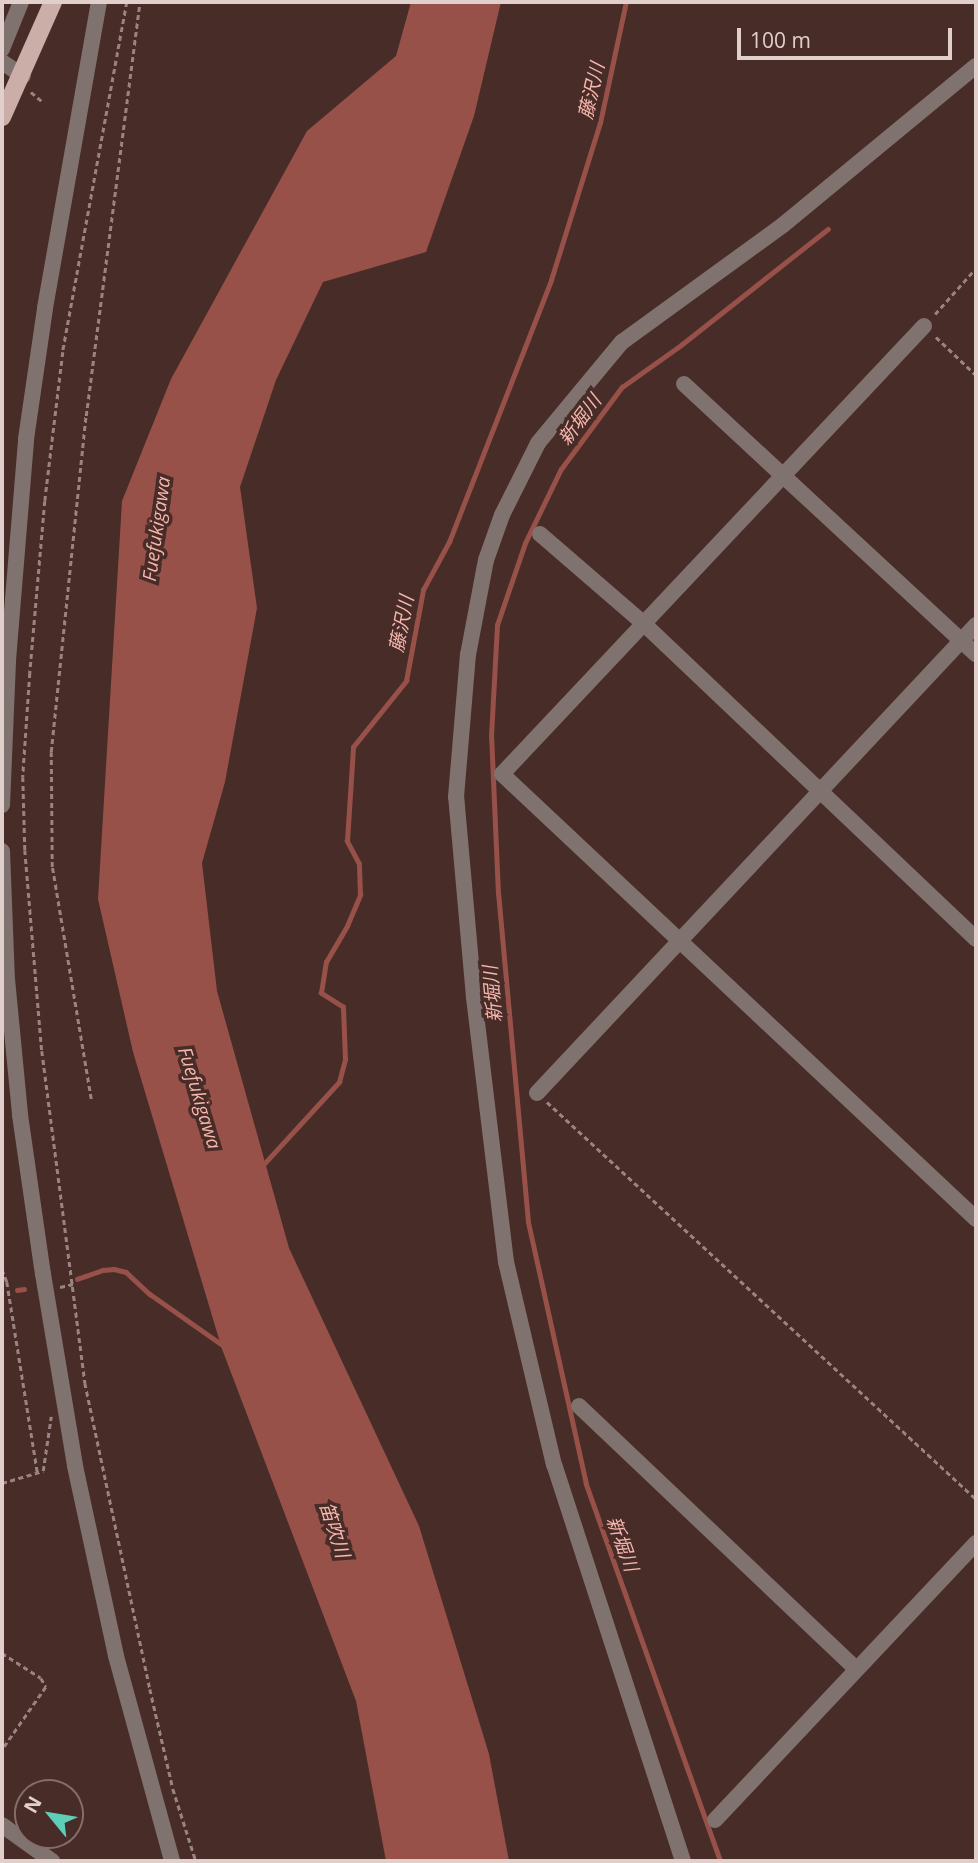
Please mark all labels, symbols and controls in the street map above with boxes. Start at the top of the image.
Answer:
scale bar [740,14,955,58]
text: 100 m [750,26,811,54]
water label: 藤沢川 [574,61,610,121]
water label: 新堀川 [554,390,606,450]
water label: Fuefukigawa [138,475,176,583]
water label: 藤沢川 [385,594,419,654]
water label: 新堀川 [479,965,507,1023]
water label: Fuefukigawa [173,1044,225,1152]
water label: 笛吹川 [314,1499,354,1561]
water label: 新堀川 [602,1513,642,1575]
north arrow [14,1779,84,1849]
text: N [17,1791,48,1818]

